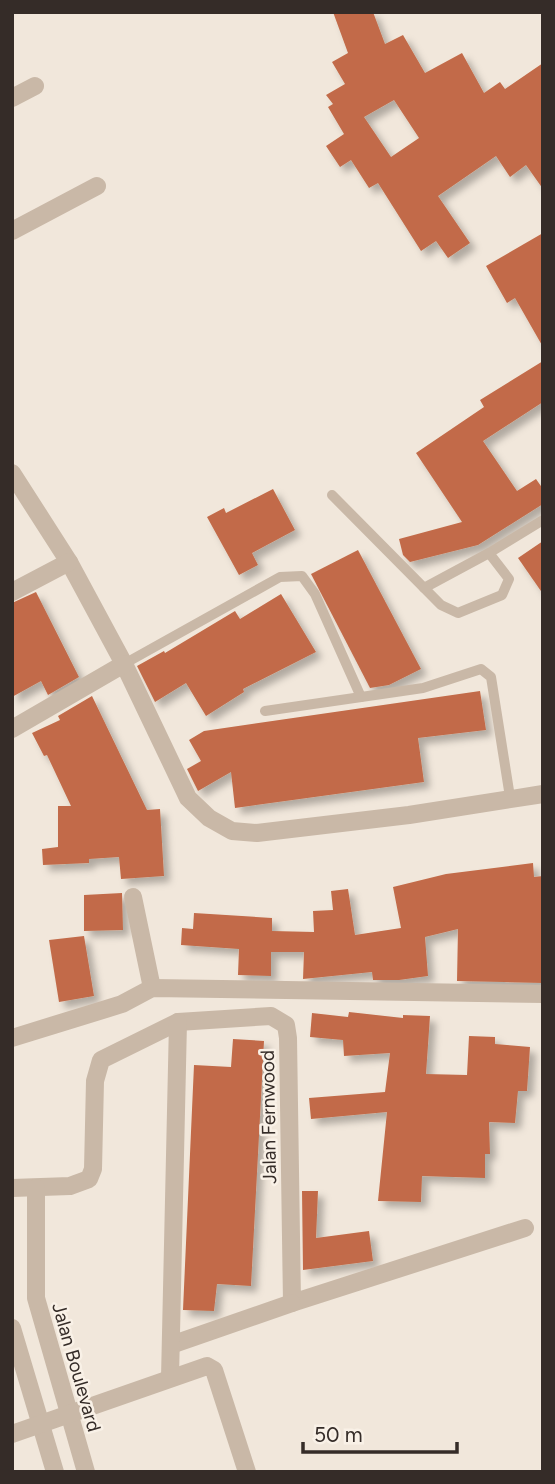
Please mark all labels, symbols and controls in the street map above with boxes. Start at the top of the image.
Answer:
street label: Jalan Fernwood [256,1050,281,1184]
street label: Jalan Boulevard [47,1300,106,1434]
scale bar [303,1410,457,1454]
text: 50 m [314,1422,363,1447]

